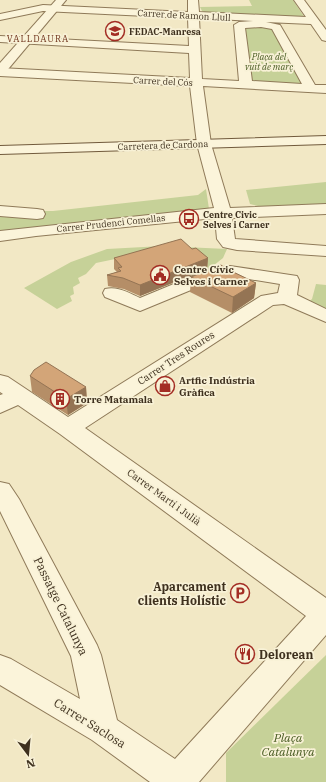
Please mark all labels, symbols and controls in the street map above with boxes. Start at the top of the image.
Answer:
street label: Carrer de Ramon Llull [137,7,231,23]
school or university icon: FEDAC-Manresa [104,20,126,42]
place label: FEDAC-Manresa [129,26,201,37]
district label: VALLDAURA [7,33,69,44]
park label: Plaça del vuit de març [245,51,293,72]
street label: Carrer del Cós [133,74,193,88]
street label: Carretera de Cardona [117,138,209,152]
bus stop icon: Centre Civic Selves i Carner [178,208,200,230]
place label: Centre Civic Selves i Carner [203,209,270,230]
street label: Carrer Prudenci Comellas [56,212,166,234]
place label: Centre Cívic Selves i Carner [174,263,248,288]
public building icon: Centre Cívic Selves i Carner [149,264,171,286]
street label: Carrer Tres Roures [135,328,217,388]
place label: Artfic Indústria Gràfica [179,374,255,399]
shop icon: Artfic Indústria Gràfica [154,375,176,397]
building icon: Torre Matamala [49,388,71,410]
place label: Torre Matamala [74,393,153,406]
street label: Carrer Martí i Julià [124,466,204,529]
street label: Passatge Catalunya [31,554,92,658]
place label: Aparcament clients Holístic [138,579,227,608]
parking icon: Aparcament clients Holístic [229,582,251,604]
restaurant icon: Delorean [234,643,256,665]
place label: Delorean [259,647,313,662]
street label: Carrer Saclosa [51,695,129,751]
park label: Plaça Catalunya [262,730,315,759]
north arrow [8,734,48,774]
text: N [24,756,37,772]

